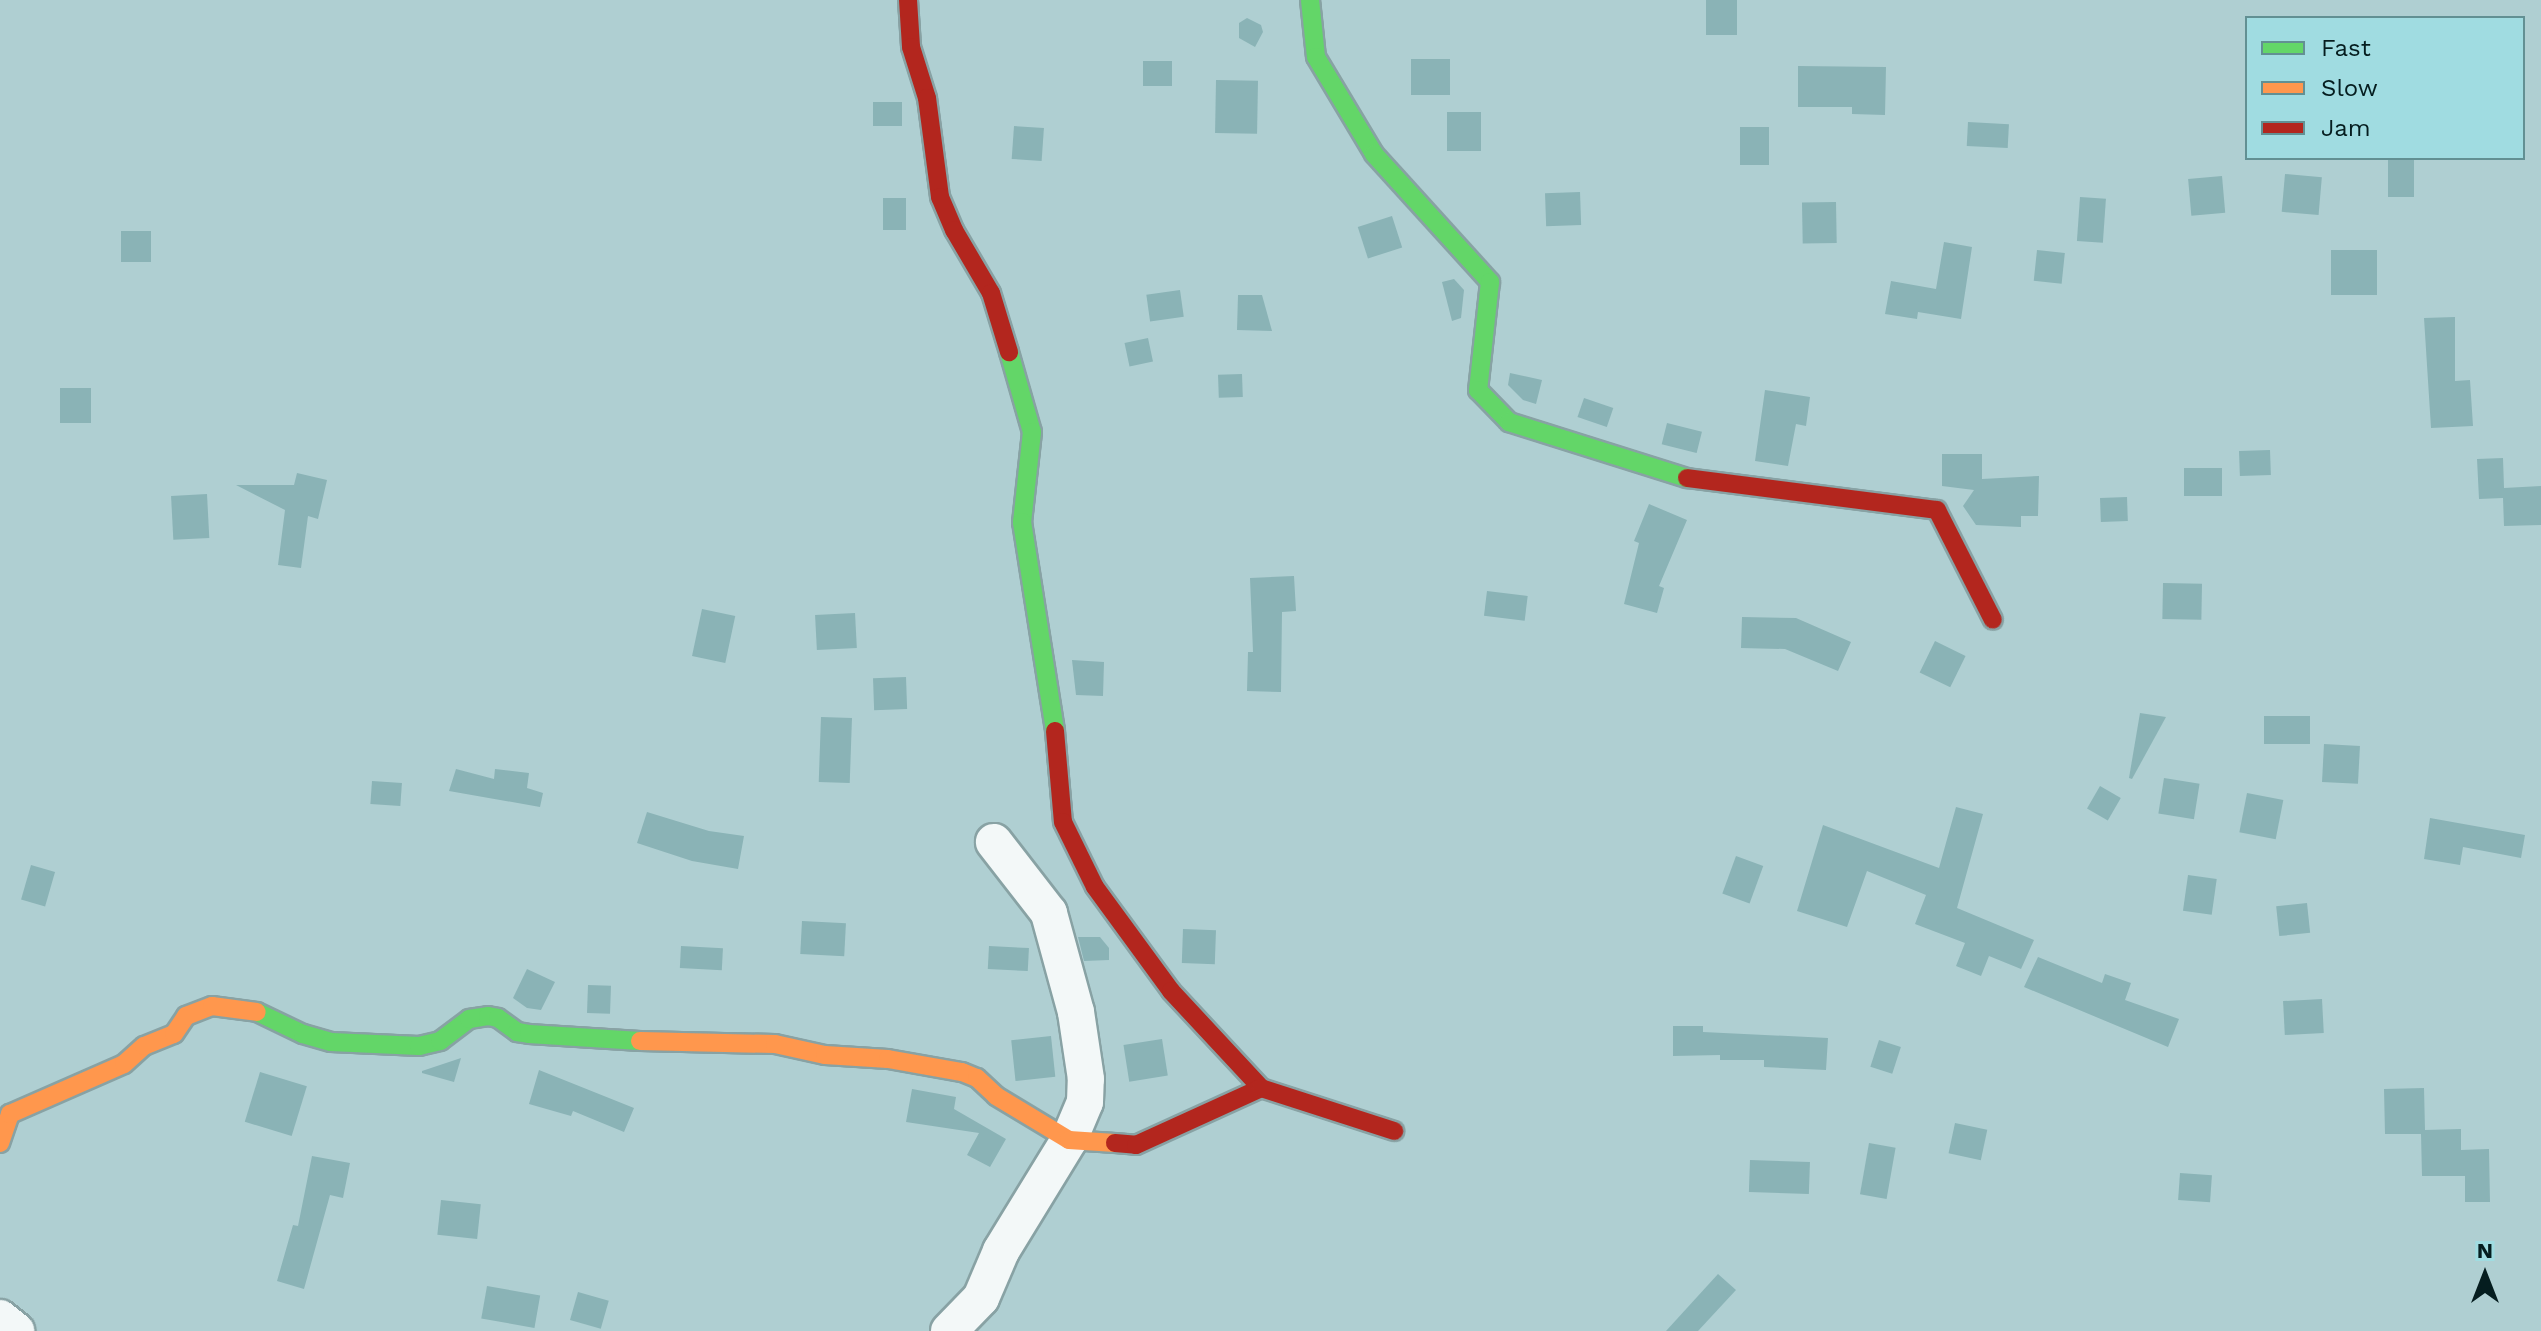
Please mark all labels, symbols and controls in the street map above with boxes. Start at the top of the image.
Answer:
legend [2245,16,2525,160]
text: Fast [2321,34,2371,62]
text: Slow [2321,74,2378,102]
text: Jam [2321,114,2371,142]
north arrow [2445,1235,2525,1315]
text: N [2477,1238,2493,1263]

